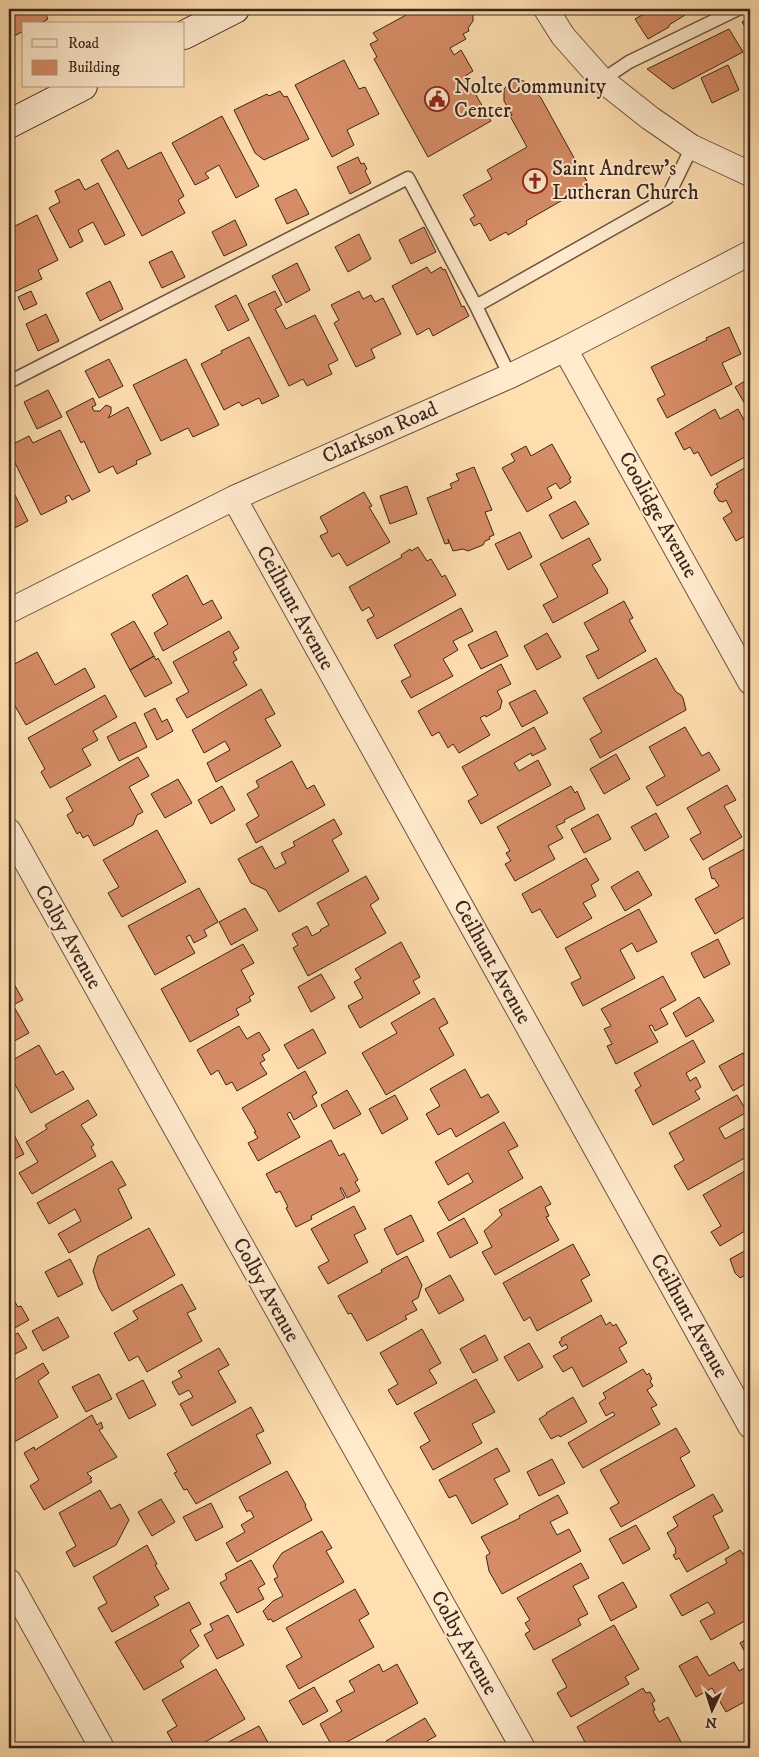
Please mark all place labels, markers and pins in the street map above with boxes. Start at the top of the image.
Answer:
place label: Nolte Community Center [454,74,607,124]
public building icon: Nolte Community Center [424,86,450,112]
place label: Saint Andrew's Lutheran Church [552,156,699,206]
church icon: Saint Andrew's Lutheran Church [522,168,548,194]

